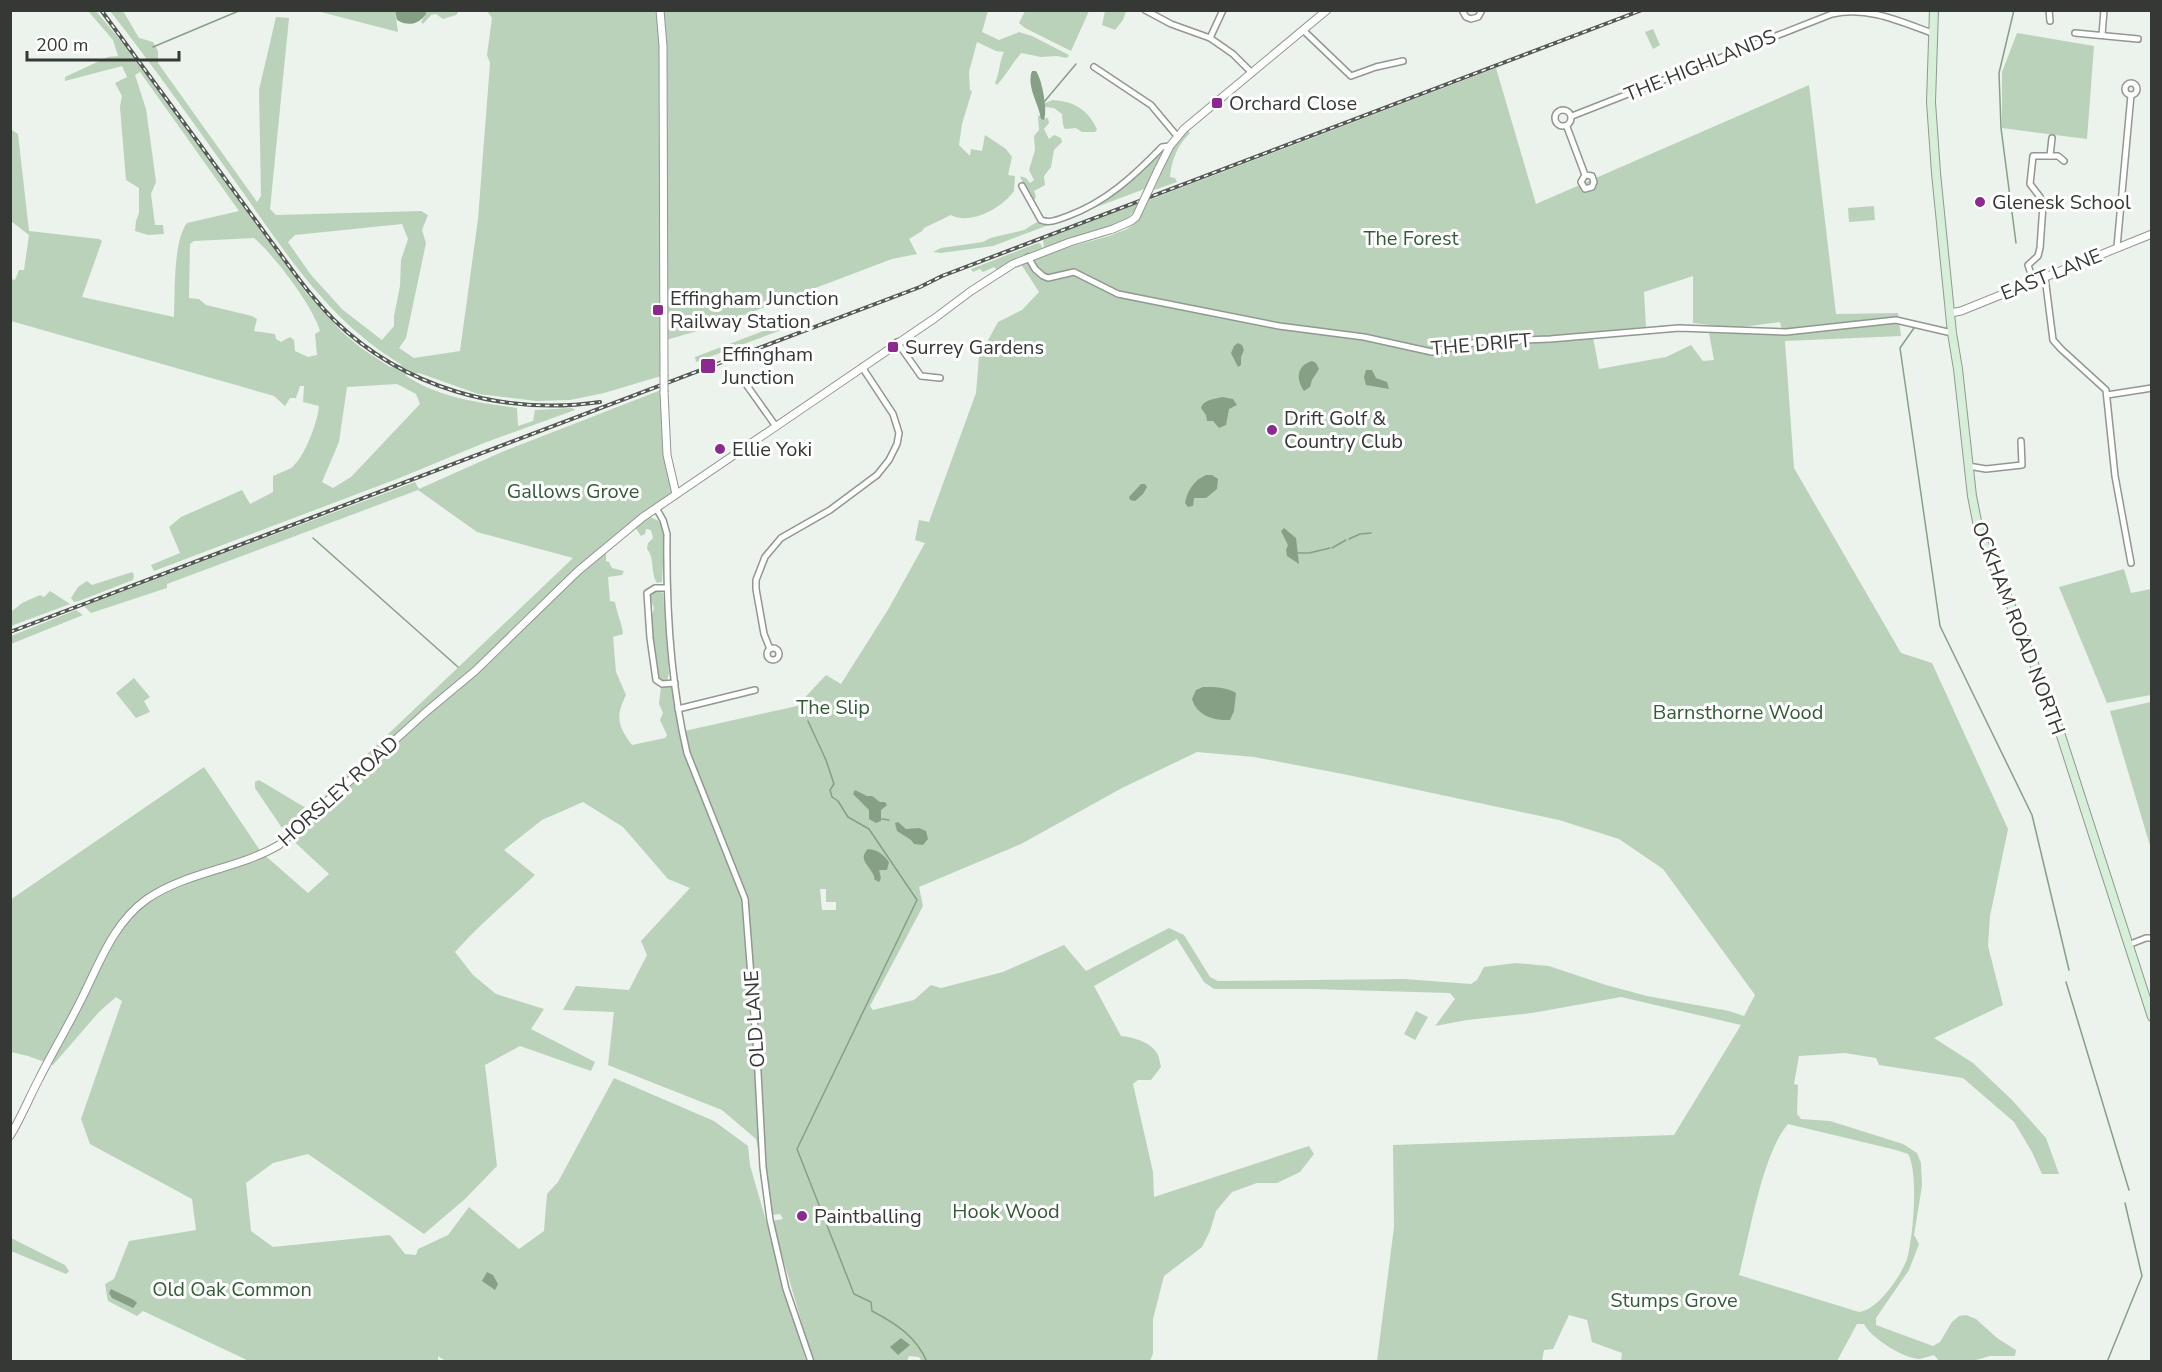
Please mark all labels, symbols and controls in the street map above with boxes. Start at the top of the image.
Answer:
street label: THE HIGHLANDS [1620,23,1780,108]
scale bar [27,24,178,62]
text: 200 m [36,33,88,57]
place label: Orchard Close [1229,90,1357,117]
marker: Orchard Close [1210,96,1224,110]
place label: Glenesk School [1992,189,2131,216]
marker: Glenesk School [1973,195,1987,209]
park label: The Forest [1363,225,1460,252]
street label: EAST LANE [1997,242,2106,307]
place label: Effingham Junction Railway Station [670,285,839,335]
marker: Effingham Junction Railway Station [651,303,665,317]
street label: THE DRIFT [1430,327,1532,362]
place label: Surrey Gardens [905,334,1044,361]
marker: Surrey Gardens [886,340,900,354]
place label: Effingham Junction [721,341,813,391]
marker: Effingham Junction [699,357,717,375]
place label: Drift Golf & Country Club [1284,405,1403,455]
marker: Drift Golf & Country Club [1265,423,1279,437]
place label: Ellie Yoki [732,436,812,463]
marker: Ellie Yoki [713,442,727,456]
park label: Gallows Grove [507,478,639,505]
street label: OCKHAM ROAD NORTH [1965,518,2072,739]
park label: The Slip [796,694,870,721]
park label: Barnsthorne Wood [1653,699,1823,726]
street label: HORSLEY ROAD [272,730,404,853]
street label: OLD LANE [738,969,771,1069]
park label: Hook Wood [952,1198,1060,1225]
place label: Paintballing [814,1203,922,1230]
marker: Paintballing [795,1209,809,1223]
park label: Old Oak Common [152,1276,312,1303]
park label: Stumps Grove [1610,1287,1738,1314]

